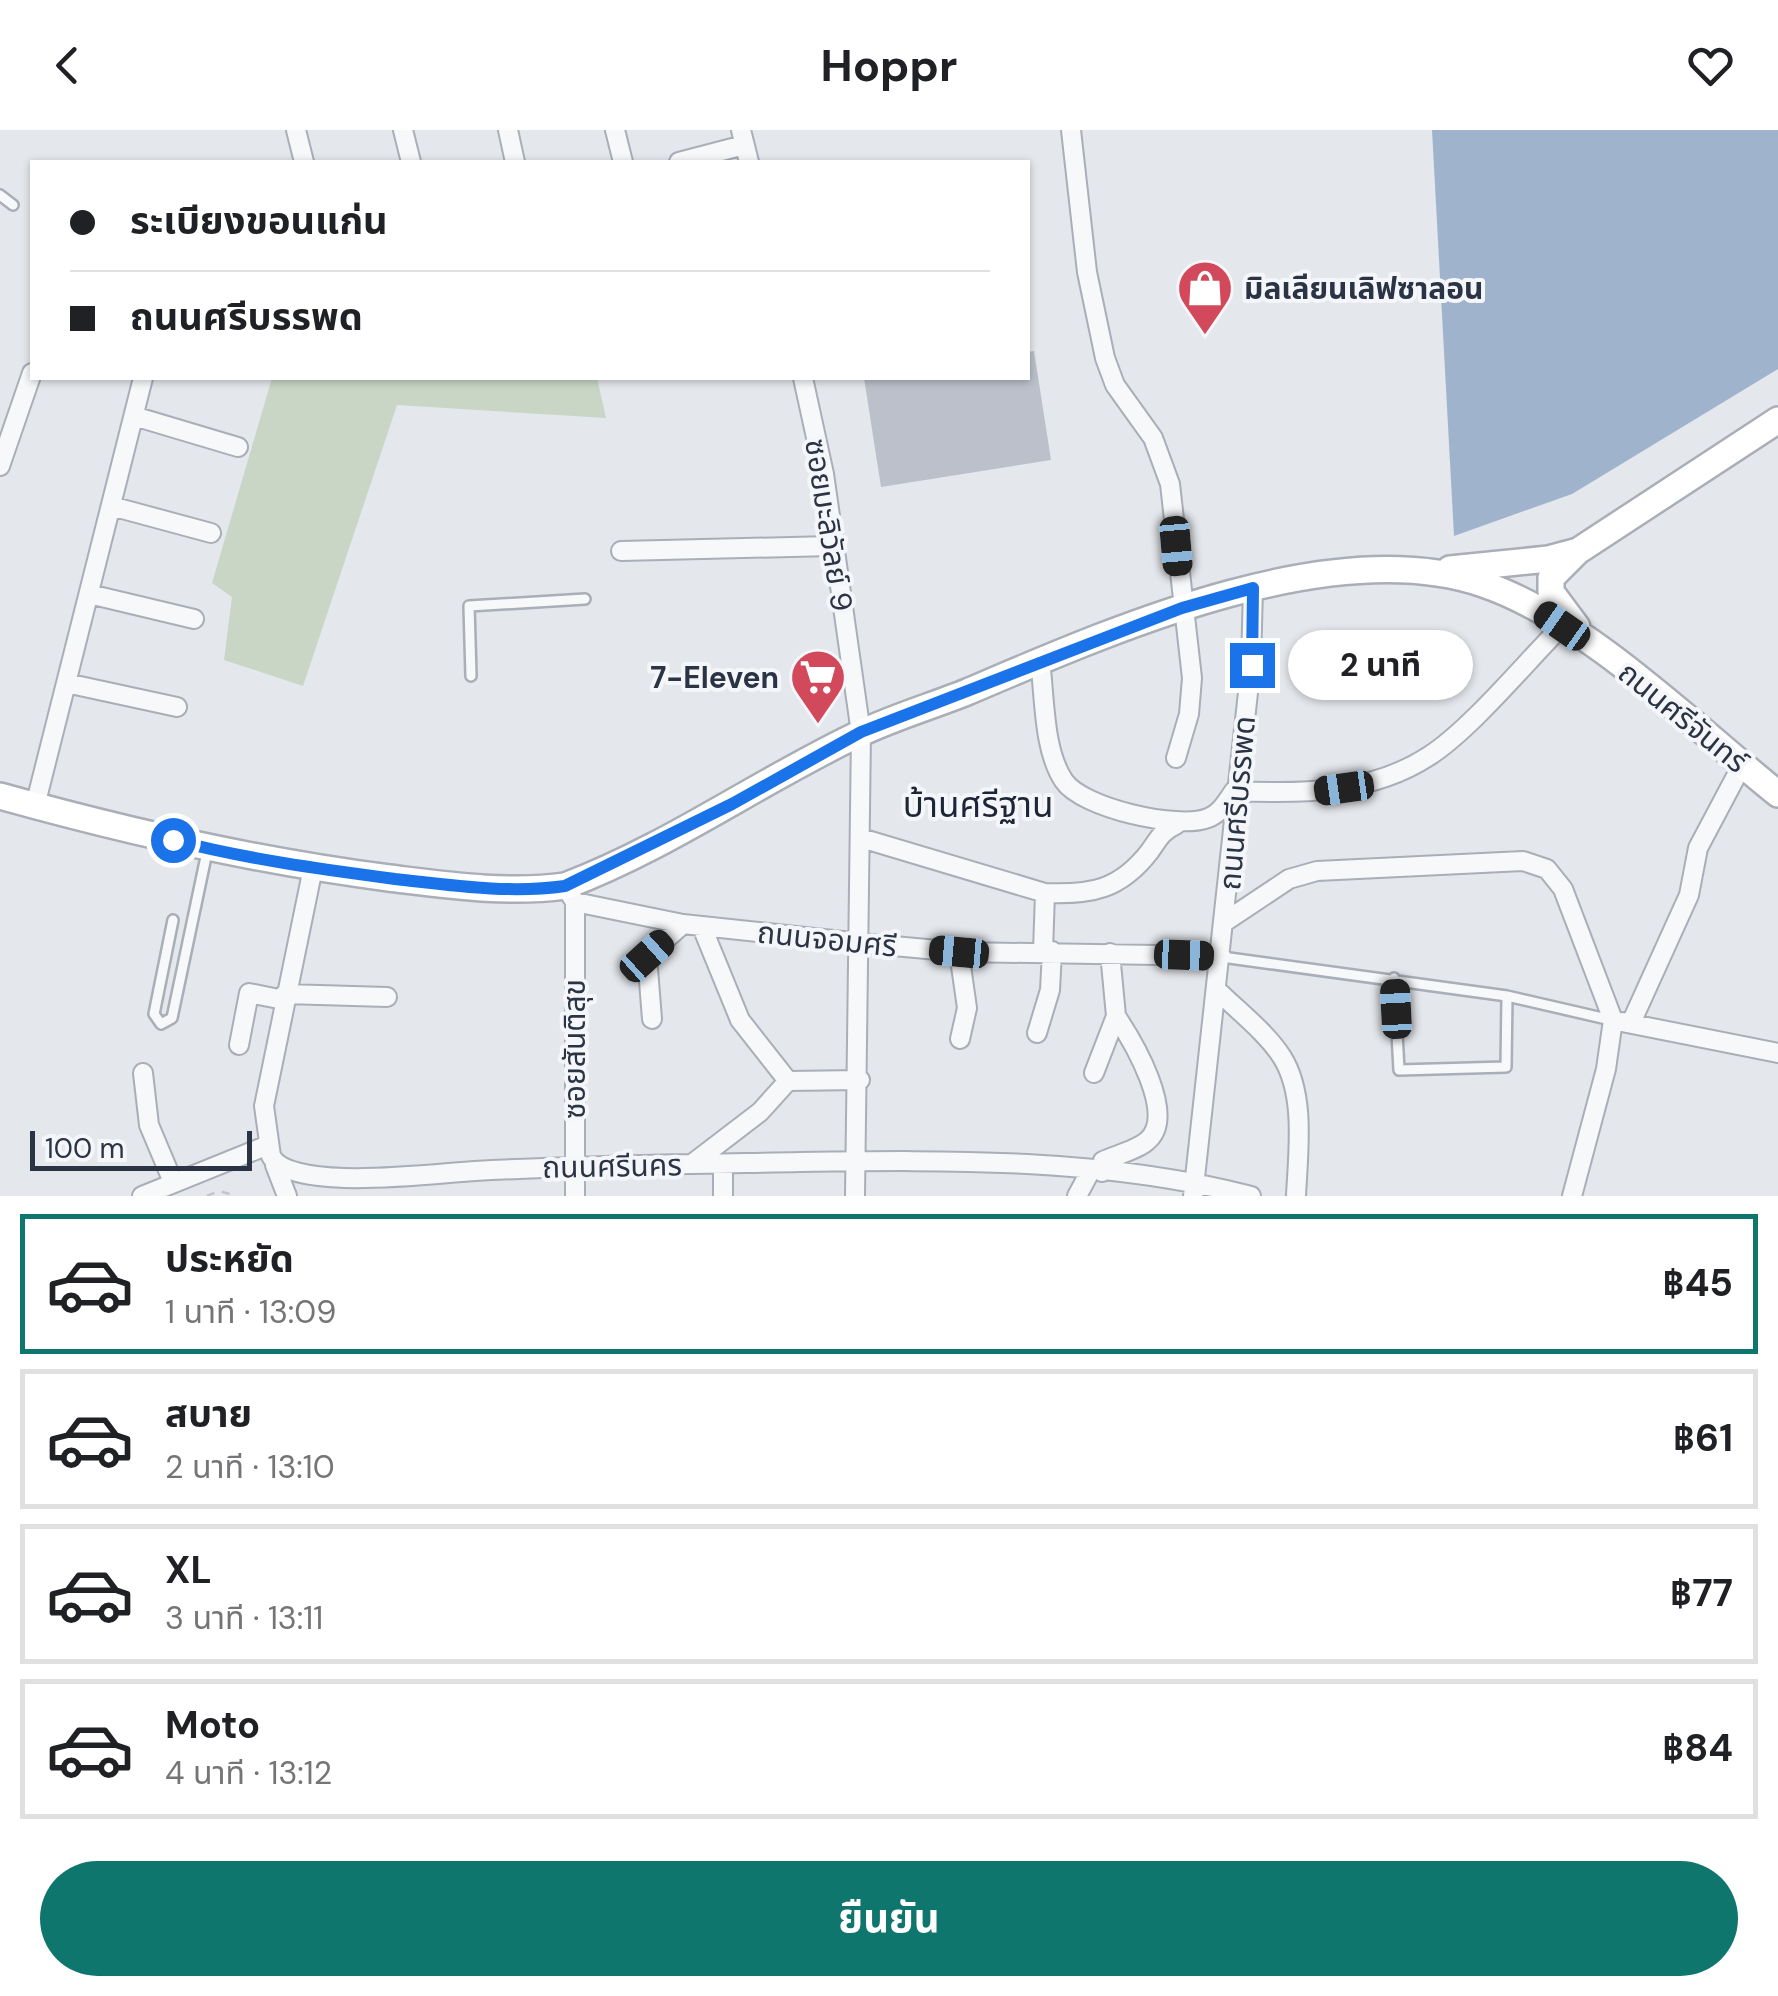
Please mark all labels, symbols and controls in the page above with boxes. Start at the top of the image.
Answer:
text: Hoppr [821,36,957,95]
icon: back [40,38,95,93]
icon: heart [1683,38,1738,93]
text: ระเบียงขอนแก่น [130,196,388,246]
shop icon: มิลเลียนเลิฟซาลอน [1175,258,1235,337]
place label: มิลเลียนเลิฟซาลอน [1244,269,1483,308]
text: ถนนศรีบรรพด [130,292,363,342]
street label: ซอยมะลิวัลย์ 9 [796,436,862,614]
car [1158,515,1194,577]
car [1529,597,1595,655]
callout: 2 นาที [1287,630,1472,700]
route end [1230,643,1275,688]
text: 2 นาที [1340,644,1421,686]
supermarket icon: 7-Eleven [788,647,848,726]
street label: ถนนศรีจันทร์ [1610,653,1757,782]
place label: 7-Eleven [650,658,779,697]
street label: ถนนศรีบรรพด [1210,714,1264,892]
car [1312,769,1376,807]
district label: บ้านศรีฐาน [903,782,1053,828]
route start [151,818,196,863]
street label: ถนนจอมศรี [755,912,899,966]
car [615,925,679,987]
car [928,934,990,970]
car [1153,939,1215,971]
car [1379,978,1413,1040]
street label: ซอยสันติสุข [555,979,594,1119]
scale bar [30,1126,252,1170]
text: 100 m [45,1130,124,1167]
street label: ถนนศรีนคร [542,1145,682,1187]
text: ประหยัด [165,1234,294,1284]
icon: car [45,1239,135,1329]
text: ฿45 [1663,1258,1733,1308]
text: 1 นาที · 13:09 [165,1291,336,1333]
text: สบาย [165,1389,252,1439]
icon: car [45,1394,135,1484]
text: ฿61 [1673,1413,1733,1463]
text: 2 นาที · 13:10 [165,1446,335,1488]
text: XL [165,1545,212,1595]
icon: car [45,1549,135,1639]
text: ฿77 [1670,1568,1733,1618]
text: 3 นาที · 13:11 [165,1597,323,1639]
text: Moto [165,1700,260,1750]
icon: car [45,1704,135,1794]
text: ฿84 [1662,1723,1733,1773]
text: 4 นาที · 13:12 [165,1752,332,1794]
button: ยืนยัน [40,1861,1738,1976]

